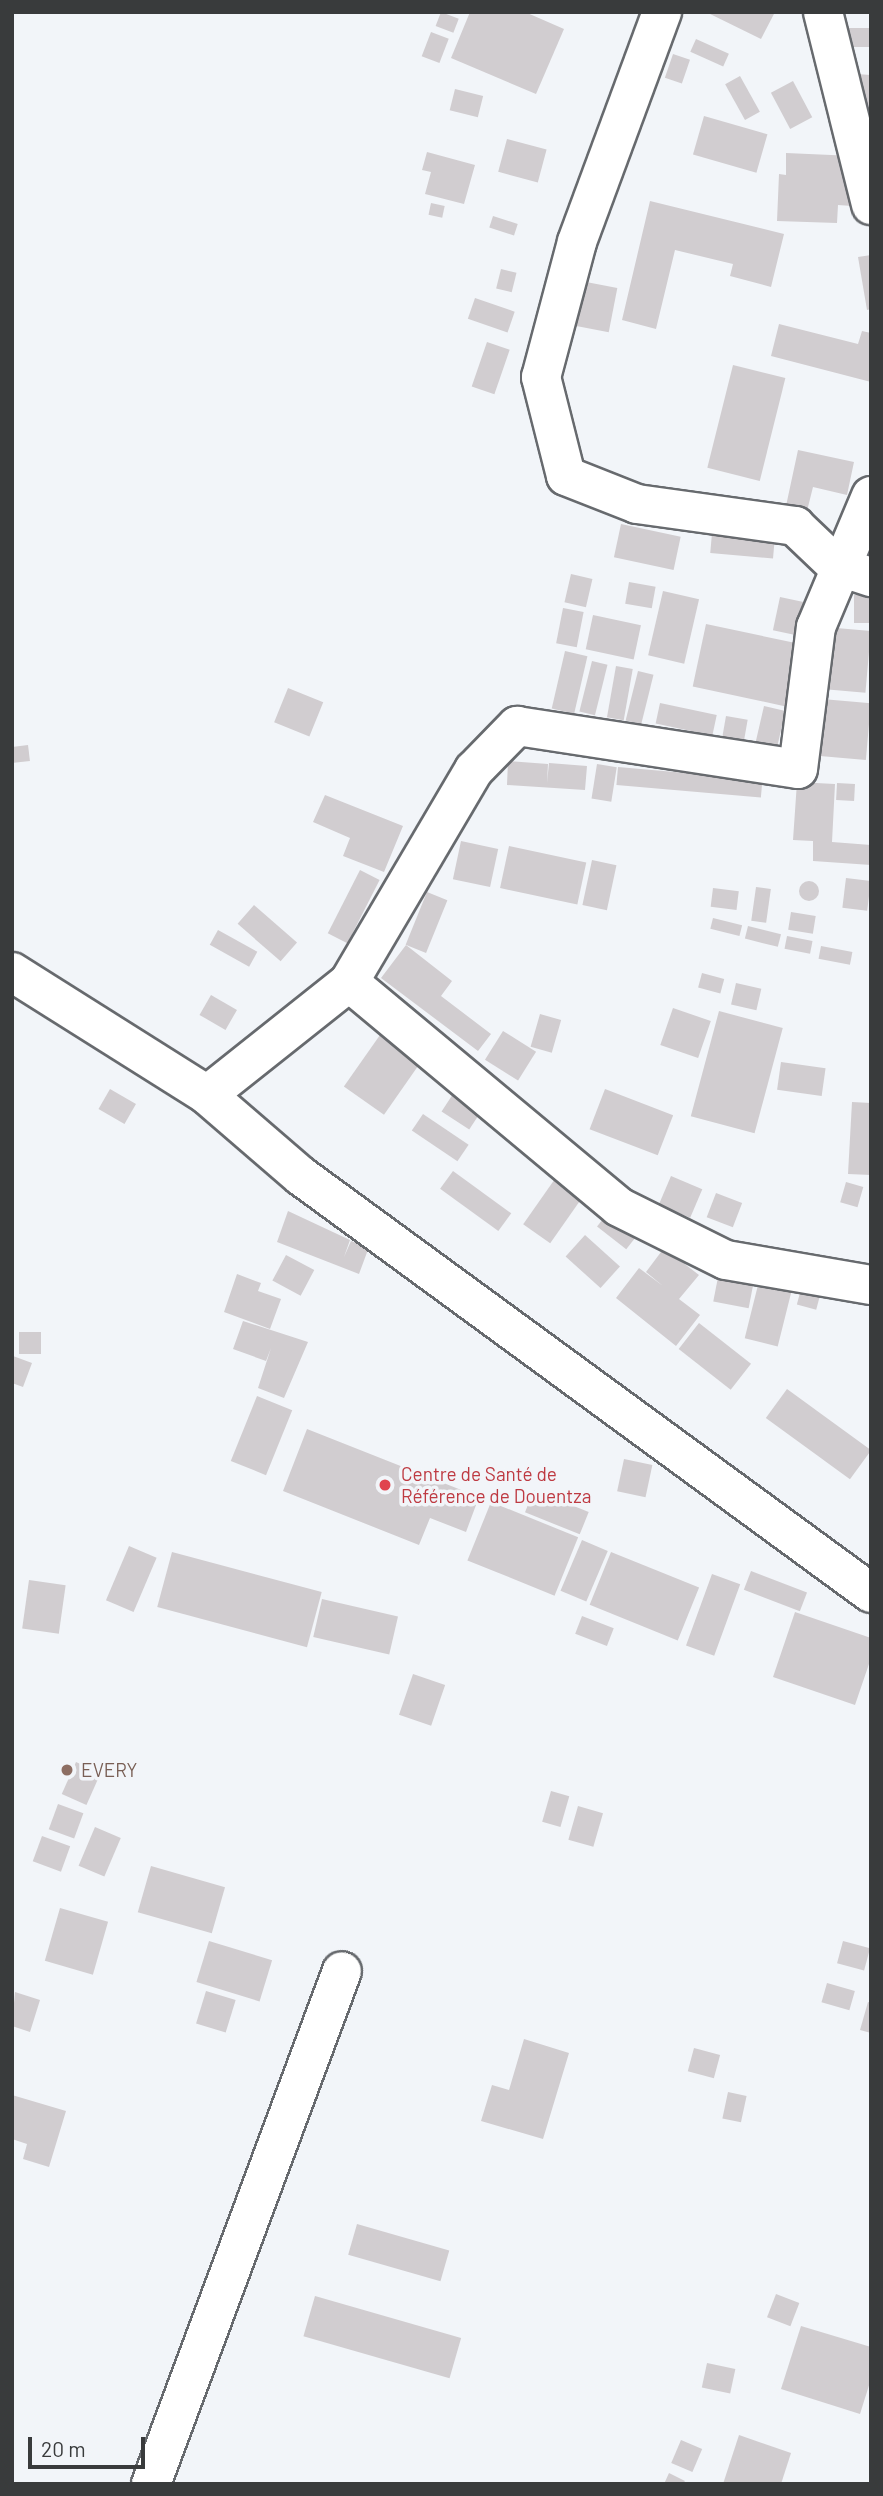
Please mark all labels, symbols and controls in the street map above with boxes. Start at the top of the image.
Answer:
place label: Centre de Santé de Référence de Douentza [401,1463,591,1507]
marker: Centre de Santé de Référence de Douentza [375,1475,395,1495]
place label: EVERY [81,1759,137,1781]
marker: EVERY [59,1762,75,1778]
scale bar [32,2422,149,2466]
text: 20 m [41,2436,86,2461]

